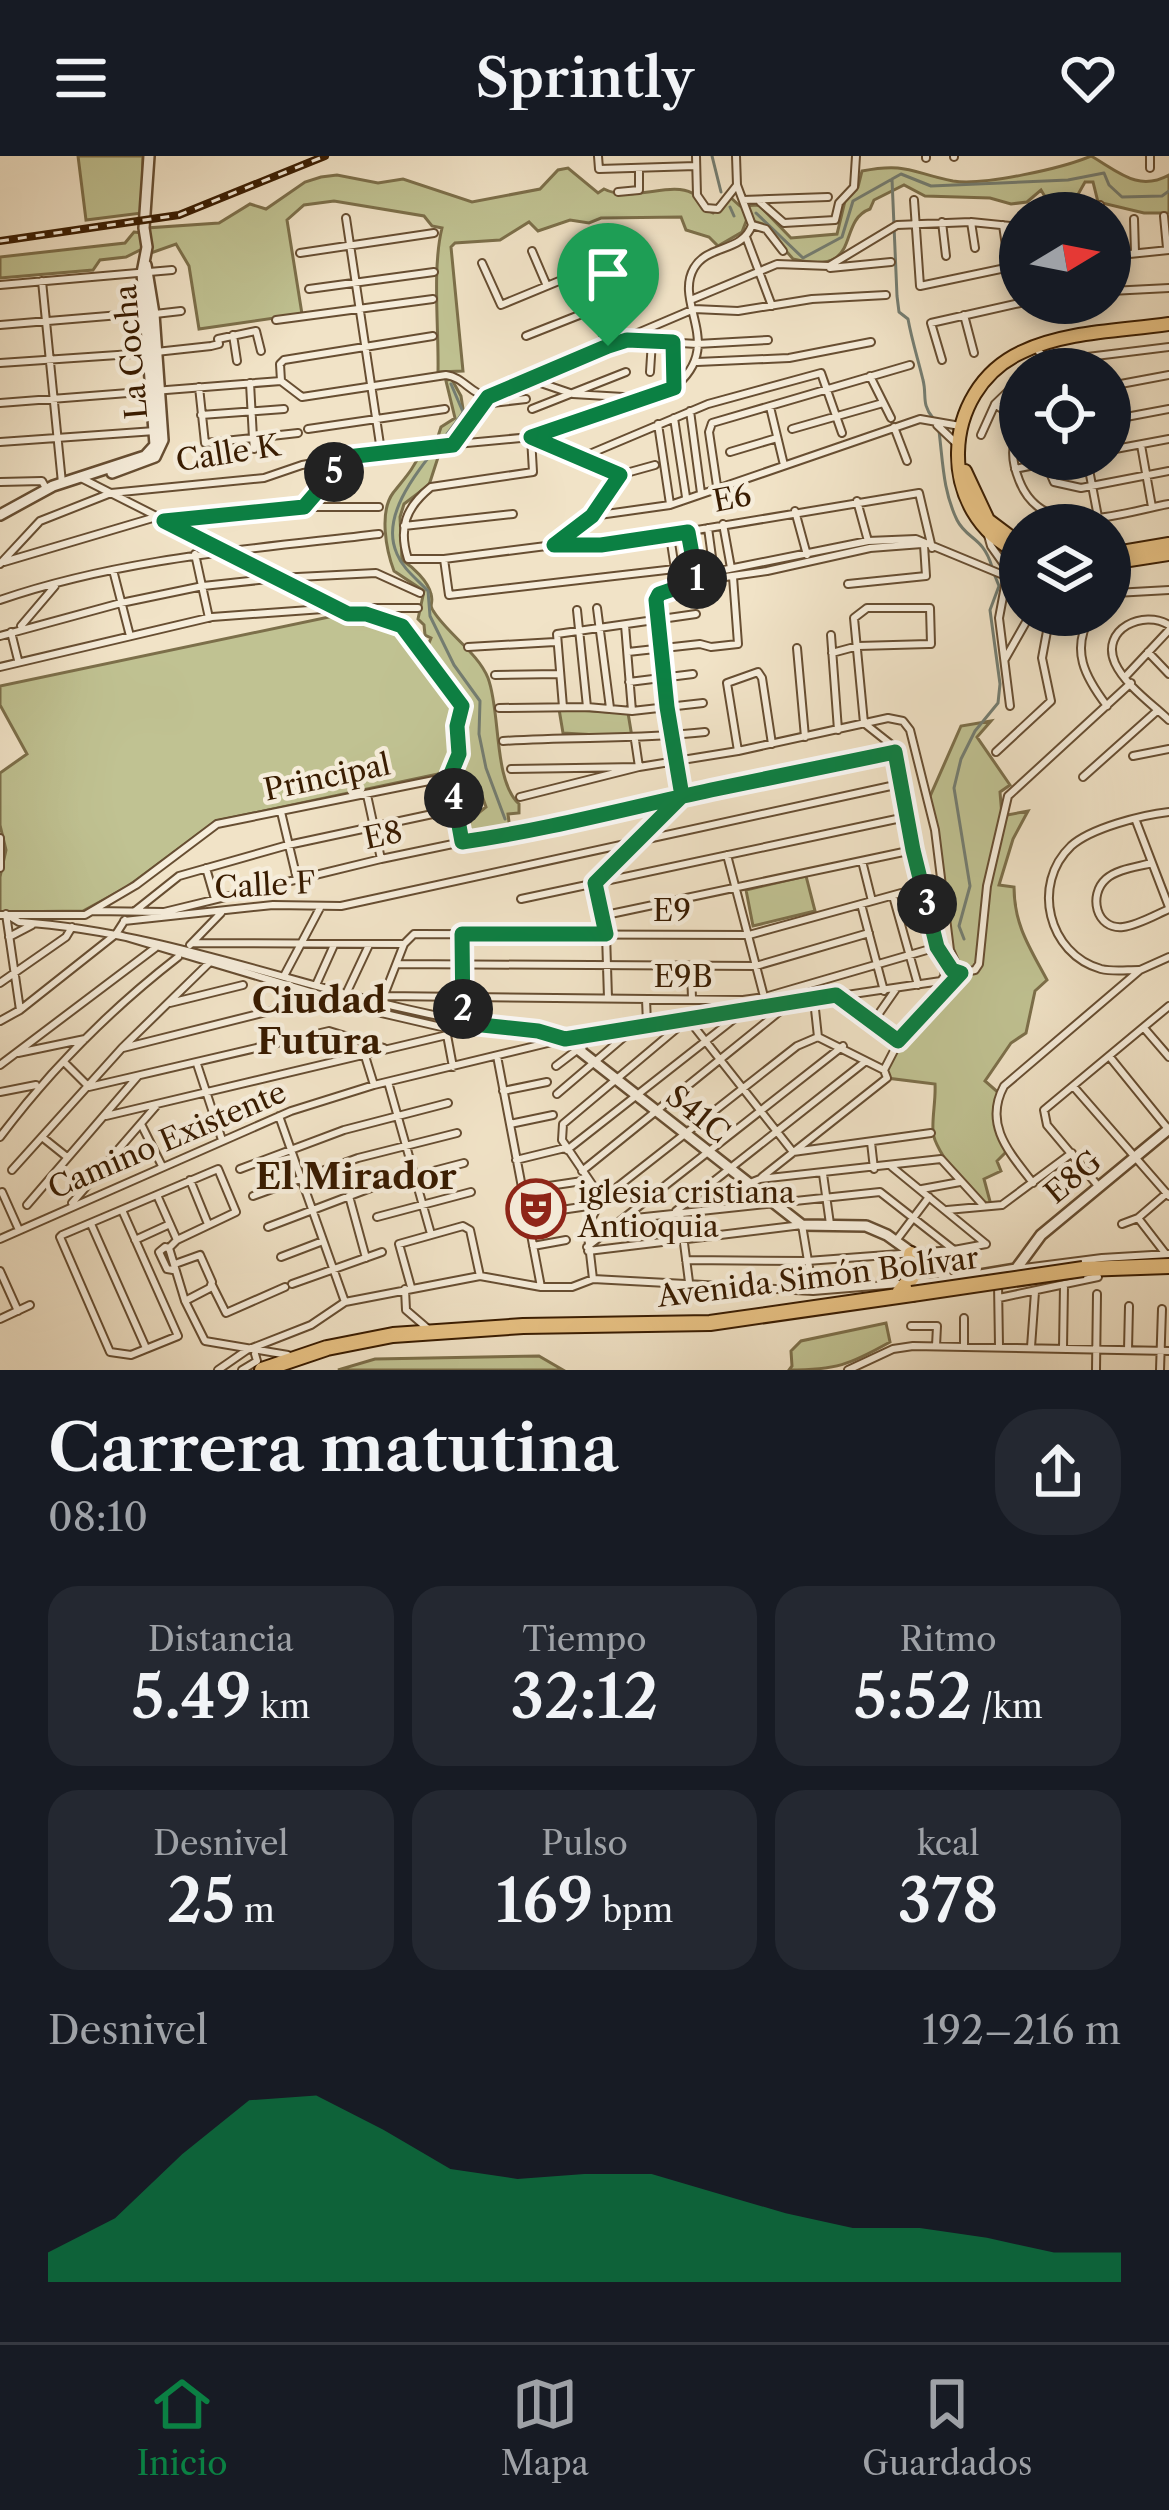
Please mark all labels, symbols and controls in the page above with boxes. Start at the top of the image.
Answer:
icon: menu [48,45,114,111]
text: Sprintly [475,45,694,111]
icon: heart [1055,45,1121,111]
north arrow [999,192,1131,324]
map controls [999,192,1131,636]
pin [557,223,659,346]
icon: arrive [575,241,641,307]
street label: La Cocha [107,283,155,421]
button: locate [999,348,1131,480]
street label: Calle K [173,426,284,479]
pin: 5 [304,442,364,502]
text: 5 [325,451,343,492]
street label: E6 [710,476,754,520]
button: layers [999,504,1131,636]
pin: 1 [667,549,727,609]
text: 1 [690,558,704,599]
street label: Principal [260,746,394,808]
pin: 4 [424,768,484,828]
text: 4 [444,777,464,818]
street label: E8 [360,813,406,857]
street label: Calle F [214,864,316,906]
pin: 3 [897,874,957,934]
text: 3 [918,883,936,924]
street label: E9 [653,892,691,929]
street label: E9B [653,958,713,995]
district label: Ciudad Futura [252,978,386,1063]
pin: 2 [433,979,493,1039]
text: 2 [453,988,473,1029]
street label: Camino Existente [42,1073,292,1207]
street label: S41C [659,1077,737,1151]
street label: E8G [1037,1143,1109,1211]
district label: El Mirador [255,1154,457,1198]
place label: iglesia cristiana Antioquia [577,1174,795,1245]
theatre icon: iglesia cristiana Antioquia [505,1178,567,1240]
street label: Avenida Simón Bolívar [654,1239,981,1315]
text: Carrera matutina [48,1407,619,1488]
button: share [995,1409,1121,1535]
text: 08:10 [48,1493,148,1541]
text: Distancia [148,1619,294,1660]
text: Tiempo [522,1619,647,1660]
text: Ritmo [900,1619,997,1660]
text: 5.49 [131,1660,252,1734]
text: 32:12 [511,1660,658,1734]
text: 5:52 [854,1660,972,1734]
text: km [252,1686,310,1727]
text: /km [972,1686,1043,1727]
text: Desnivel [153,1823,288,1864]
text: Pulso [541,1823,628,1864]
text: kcal [917,1823,979,1864]
text: 25 [167,1864,235,1938]
text: 169 [496,1864,593,1938]
text: 378 [898,1864,999,1938]
text: m [235,1890,275,1931]
text: bpm [593,1890,673,1931]
text: Desnivel [48,2006,208,2054]
text: 192–216 m [922,2006,1121,2054]
tab: Inicio [137,2371,227,2484]
tab: Mapa [501,2371,589,2484]
tab: Guardados [862,2371,1032,2484]

